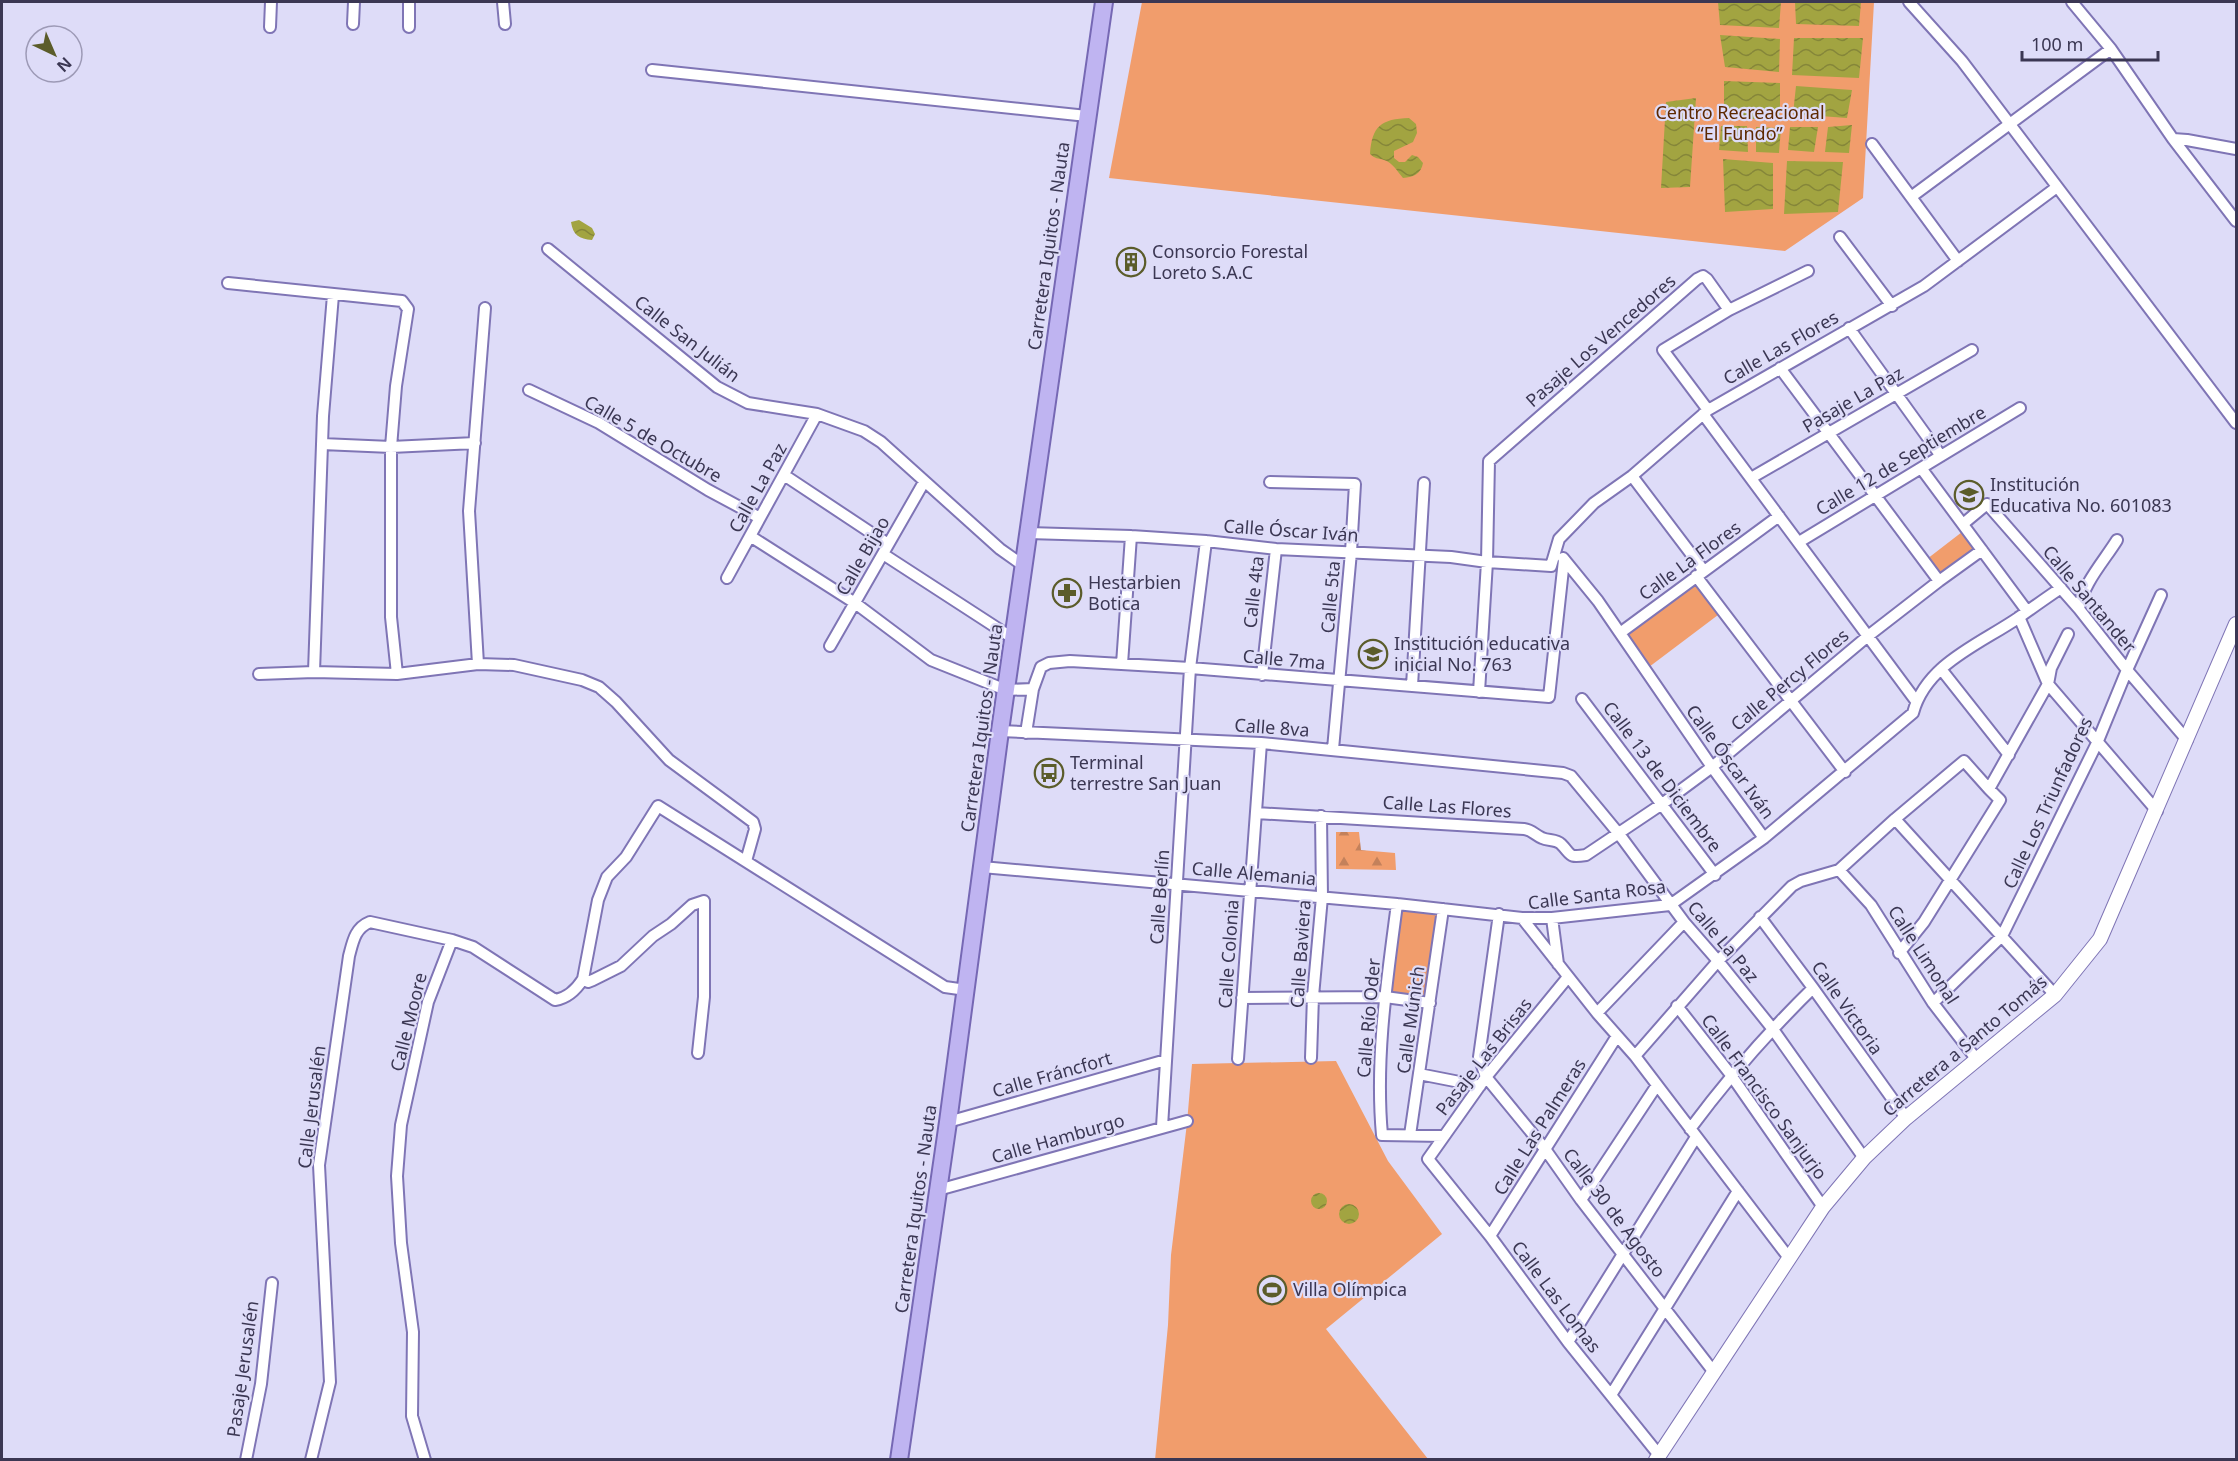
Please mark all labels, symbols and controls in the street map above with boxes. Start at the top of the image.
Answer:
north arrow [24,24,84,84]
scale bar [2022,24,2158,62]
text: 100 m [2031,32,2083,56]
text: N [52,52,77,77]
park label: Centro Recreacional “El Fundo” [1655,100,1825,145]
street label: Carretera Iquitos - Nauta [1021,140,1075,352]
place label: Consorcio Forestal Loreto S.A.C [1152,239,1308,284]
building icon: Consorcio Forestal Loreto S.A.C [1115,246,1147,278]
street label: Pasaje Los Vencedores [1520,268,1680,412]
street label: Calle San Julián [630,289,745,387]
street label: Calle Las Flores [1719,304,1842,390]
street label: Pasaje La Paz [1798,361,1907,438]
street label: Calle 5 de Octubre [580,389,727,487]
street label: Calle 12 de Septiembre [1811,400,1990,520]
street label: Calle La Paz [723,438,792,537]
place label: Institución Educativa No. 601083 [1990,472,2172,517]
school or university icon: Institución Educativa No. 601083 [1953,479,1985,511]
street label: Calle Bijao [830,512,894,599]
street label: Calle Óscar Iván [1223,513,1360,547]
street label: Calle La Flores [1634,515,1745,605]
street label: Calle Santander [2038,540,2142,657]
street label: Calle 4ta [1237,555,1269,629]
street label: Calle 5ta [1315,560,1345,634]
place label: Hestarbien Botica [1088,570,1181,615]
pharmacy icon: Hestarbien Botica [1051,577,1083,609]
street label: Carretera Iquitos - Nauta [954,622,1008,834]
street label: Calle Percy Flores [1725,623,1853,736]
place label: Institución educativa inicial No. 763 [1394,631,1570,676]
school or university icon: Institución educativa inicial No. 763 [1357,638,1389,670]
street label: Calle 7ma [1242,643,1326,675]
street label: Calle 13 de Diciembre [1598,696,1727,857]
street label: Calle Óscar Iván [1681,700,1780,823]
street label: Calle 8va [1234,712,1310,742]
street label: Calle Los Triunfadores [1997,713,2097,892]
place label: Terminal terrestre San Juan [1070,750,1221,795]
bus stop icon: Terminal terrestre San Juan [1033,757,1065,789]
street label: Calle Las Flores [1382,790,1512,822]
street label: Calle Berlín [1144,849,1174,945]
street label: Calle Alemania [1191,856,1317,890]
street label: Calle Santa Rosa [1527,874,1667,914]
street label: Calle La Paz [1683,896,1765,987]
street label: Calle Colonia [1212,899,1244,1009]
street label: Calle Baviera [1284,899,1316,1009]
street label: Calle Limonal [1883,900,1965,1008]
street label: Calle Victoria [1807,956,1889,1059]
street label: Calle Río Oder [1351,957,1385,1079]
street label: Calle Múnich [1391,964,1429,1075]
street label: Carretera a Santo Tomás [1877,969,2052,1121]
street label: Calle Moore [384,970,432,1074]
street label: Pasaje Las Brisas [1430,993,1537,1120]
street label: Calle Francisco Sanjurjo [1697,1009,1833,1184]
street label: Calle Jerusalén [292,1044,330,1170]
street label: Calle Fráncfort [989,1045,1115,1103]
street label: Calle Las Palmeras [1487,1054,1591,1199]
street label: Carretera Iquitos - Nauta [888,1103,942,1315]
street label: Calle Hamburgo [988,1108,1127,1168]
street label: Calle 30 de Agosto [1558,1143,1671,1282]
street label: Calle Las Lomas [1507,1236,1607,1357]
sports icon: Villa Olímpica [1256,1274,1288,1306]
place label: Villa Olímpica [1293,1277,1407,1301]
street label: Pasaje Jerusalén [221,1299,263,1439]

